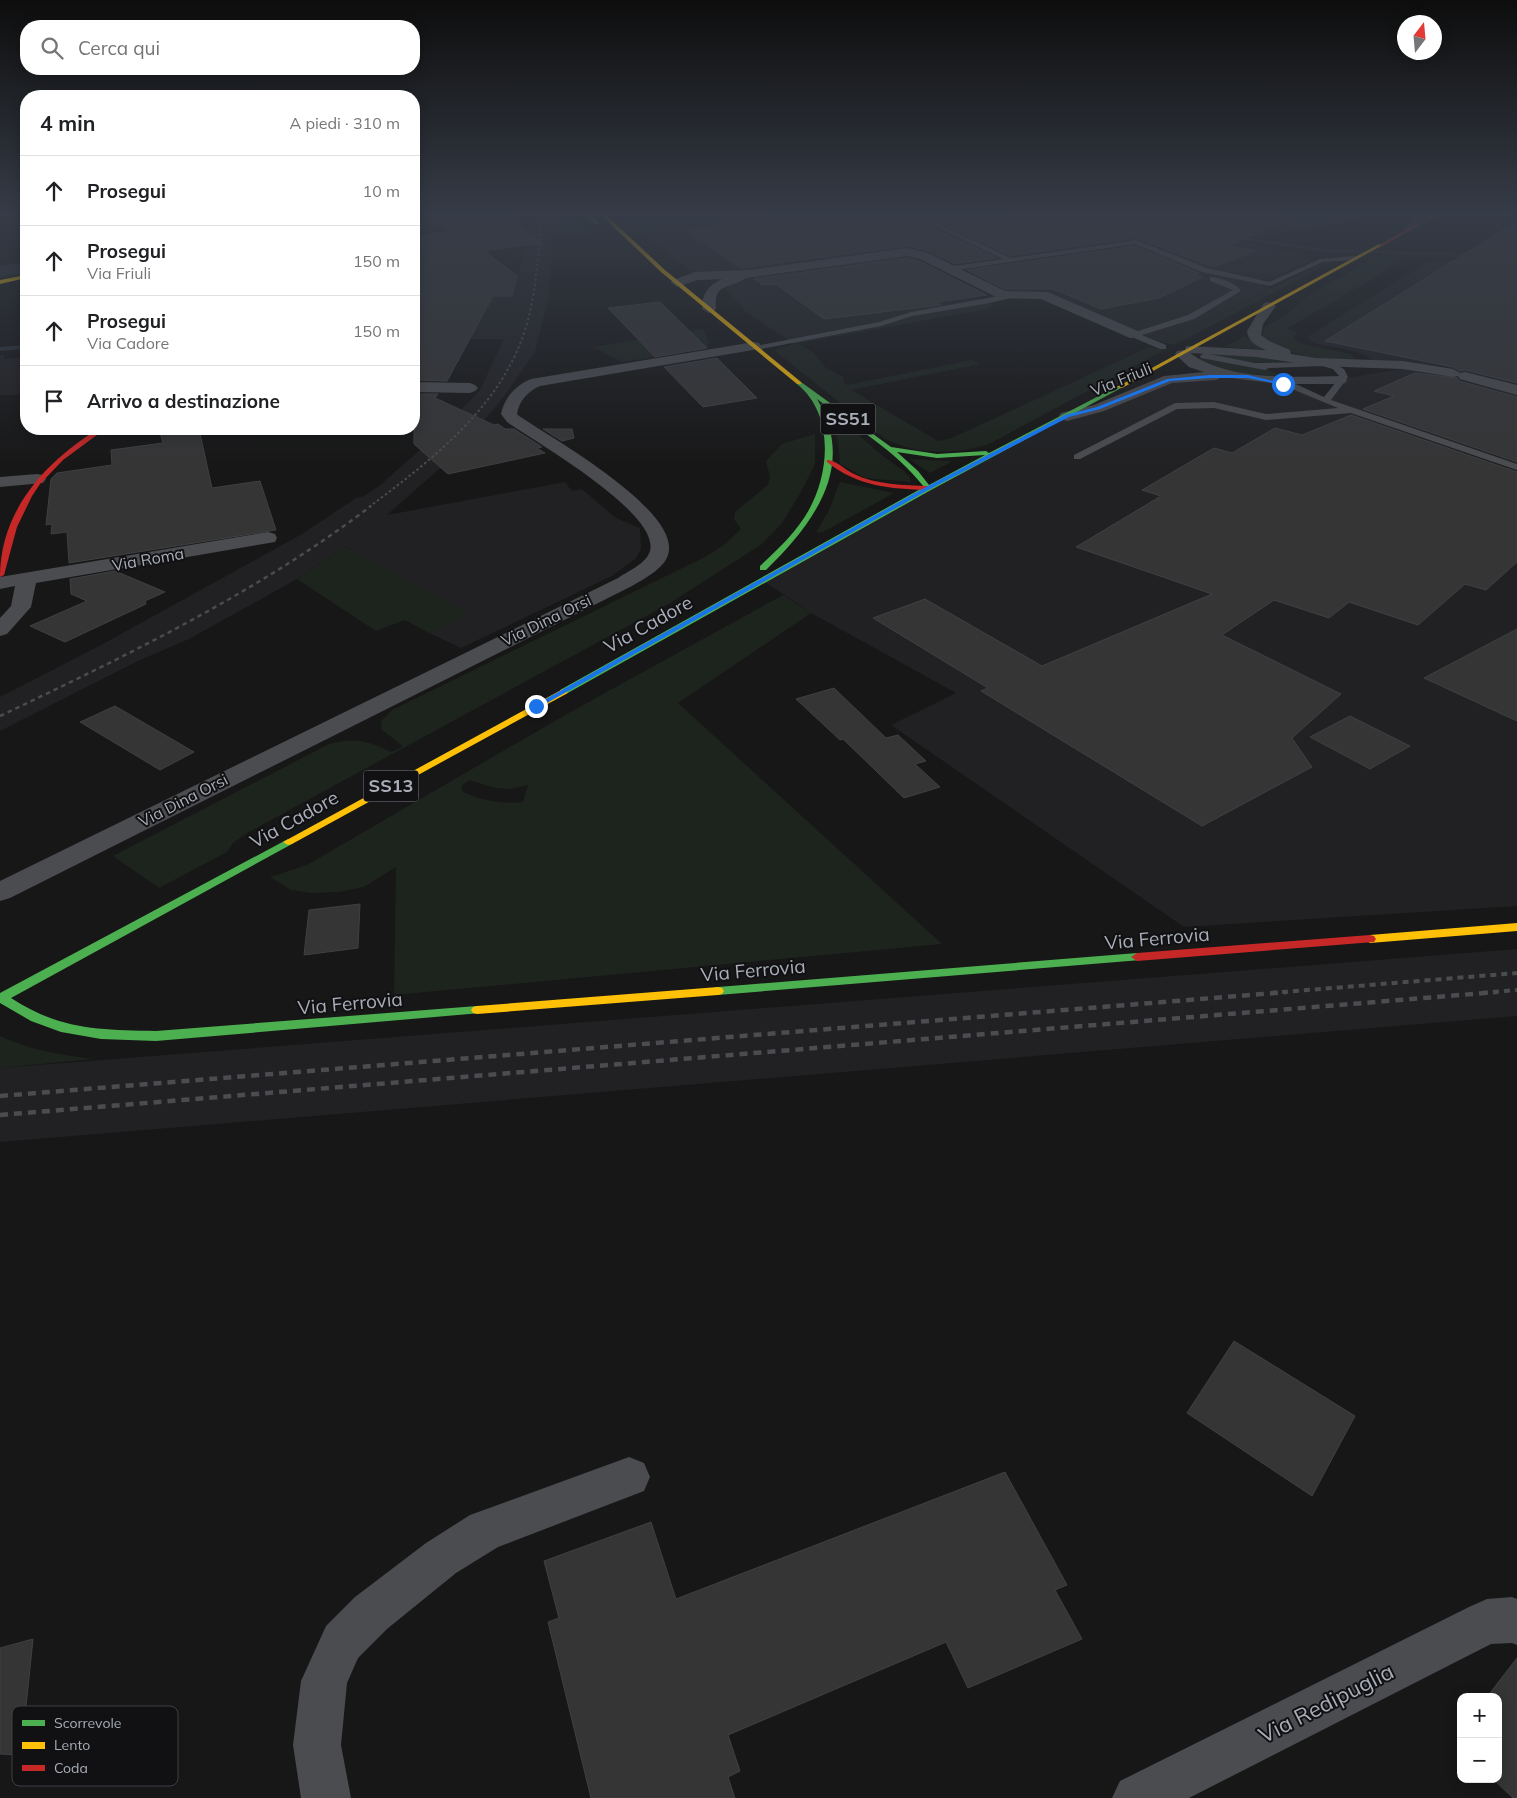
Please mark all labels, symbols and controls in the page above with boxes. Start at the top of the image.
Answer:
north arrow [1397,15,1442,60]
search box [20,20,420,75]
icon: search [38,34,66,62]
text: Cerca qui [78,36,160,60]
text: 4 min [40,110,95,136]
text: A piedi · 310 m [289,113,400,133]
icon: ahead [40,177,68,205]
text: Prosegui [87,179,166,203]
text: 10 m [363,181,400,201]
text: Prosegui [87,239,166,263]
icon: ahead [40,247,68,275]
text: 150 m [353,251,400,271]
text: Via Friuli [87,263,151,283]
text: Prosegui [87,309,166,333]
icon: ahead [40,317,68,345]
text: 150 m [353,321,400,341]
text: Via Cadore [87,333,169,353]
street label: Via Friuli [1088,358,1154,400]
route start [1272,373,1295,396]
icon: arrive [40,387,68,415]
text: Arrivo a destinazione [87,389,280,413]
road number: SS51 [820,404,876,434]
street label: Via Roma [111,543,185,575]
street label: Via Dina Orsi [498,590,594,650]
street label: Via Cadore [600,590,696,658]
route end [525,695,548,718]
street label: Via Dina Orsi [135,769,231,831]
road number: SS13 [364,770,418,801]
street label: Via Cadore [246,785,342,853]
street label: Via Ferrovia [1104,921,1210,955]
street label: Via Ferrovia [700,953,806,987]
street label: Via Ferrovia [297,986,403,1020]
street label: Via Redipuglia [1254,1657,1398,1749]
map controls [1457,1693,1502,1783]
button: + [1457,1693,1502,1738]
legend [12,1706,178,1786]
text: Scorrevole [54,1714,121,1732]
text: Lento [54,1736,90,1754]
button: − [1457,1738,1502,1783]
text: Coda [54,1759,88,1777]

